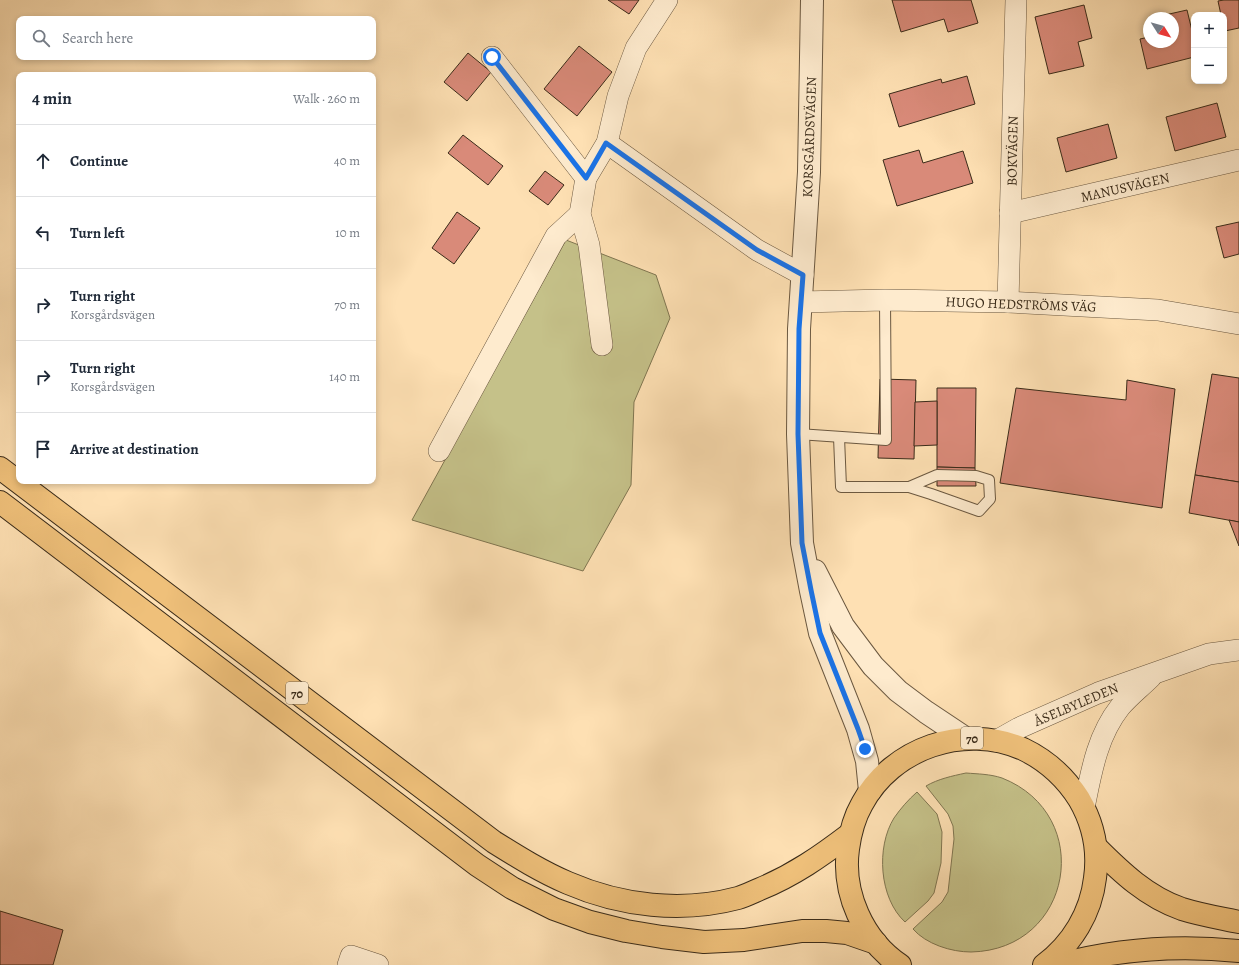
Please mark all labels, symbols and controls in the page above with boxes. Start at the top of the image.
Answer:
north arrow [1143,12,1179,48]
map controls [1191,12,1227,84]
button: + [1191,12,1227,48]
search box [16,16,376,60]
icon: search [30,27,52,49]
text: Search here [62,28,133,48]
route start [483,48,501,66]
button: − [1191,48,1227,84]
street label: KORSGÅRDSVÄGEN [798,76,821,198]
text: 4 min [32,87,72,110]
text: Walk · 260 m [293,90,360,107]
street label: BOKVÄGEN [1002,116,1023,186]
icon: ahead [32,150,54,172]
text: Continue [70,151,128,171]
text: 40 m [334,152,360,169]
street label: MANUSVÄGEN [1079,168,1171,207]
icon: left [32,222,54,244]
text: Turn left [70,223,125,243]
text: 10 m [335,224,360,241]
text: Turn right [70,286,135,306]
street label: HUGO HEDSTRÖMS VÄG [945,292,1097,317]
icon: right [32,294,54,316]
text: 70 m [334,296,360,313]
text: Korsgårdsvägen [70,306,155,323]
text: Turn right [70,358,135,378]
icon: right [32,366,54,388]
text: 140 m [329,368,360,385]
text: Korsgårdsvägen [70,378,155,395]
icon: arrive [32,438,54,460]
text: Arrive at destination [70,439,199,459]
street label: ÅSELBYLEDEN [1030,678,1121,731]
road number: 70 [286,682,308,704]
road number: 70 [961,727,983,749]
route end [856,740,874,758]

